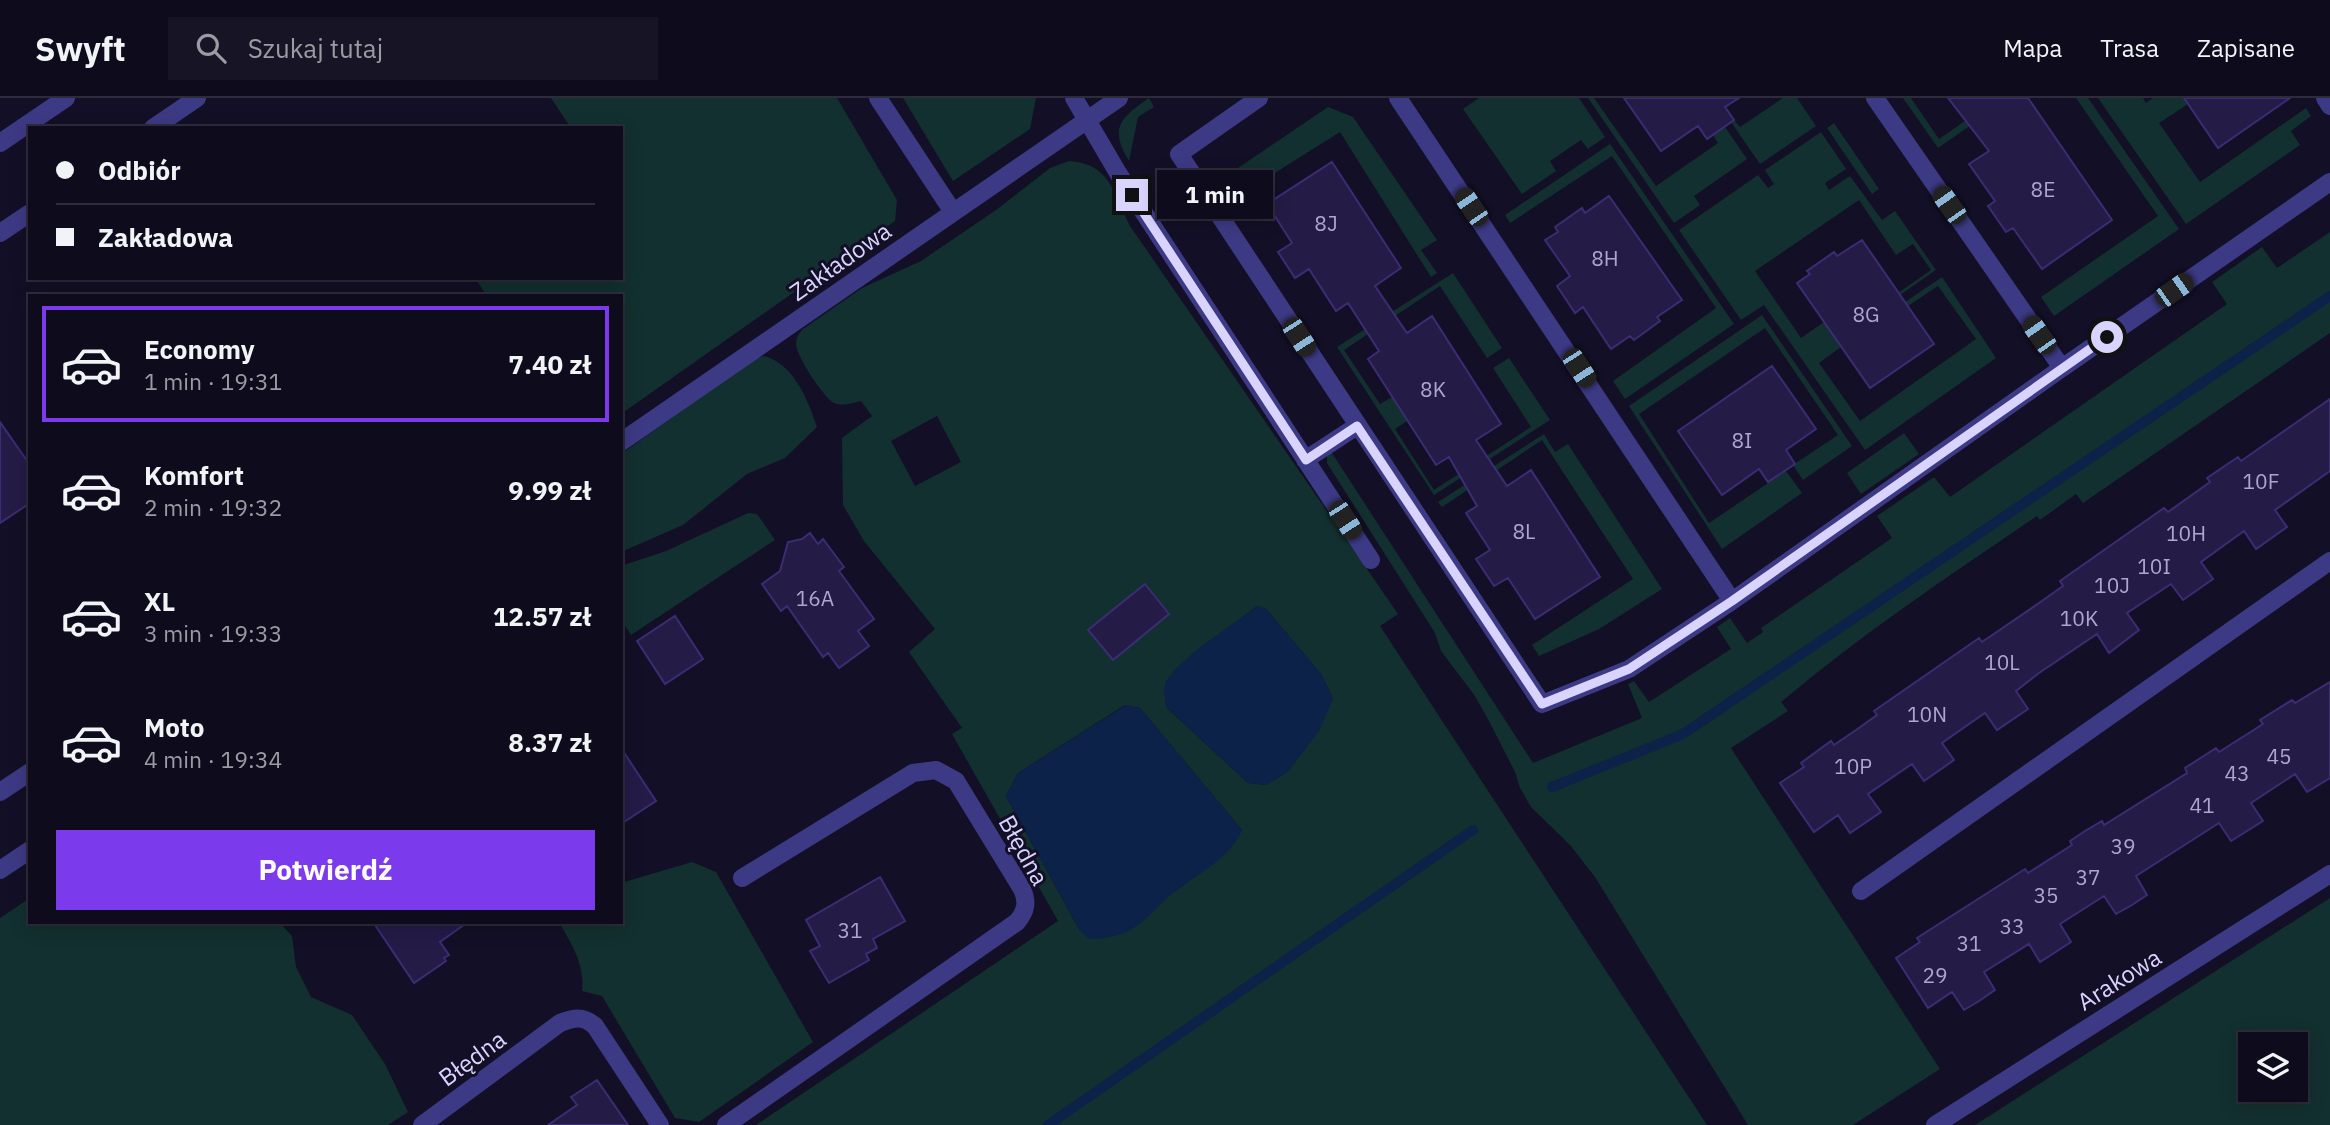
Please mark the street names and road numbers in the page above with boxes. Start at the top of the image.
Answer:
street label: Zakładowa [783,214,897,308]
street label: Błędna [992,809,1056,891]
street label: Arakowa [2071,941,2167,1017]
street label: Błędna [432,1023,512,1093]

